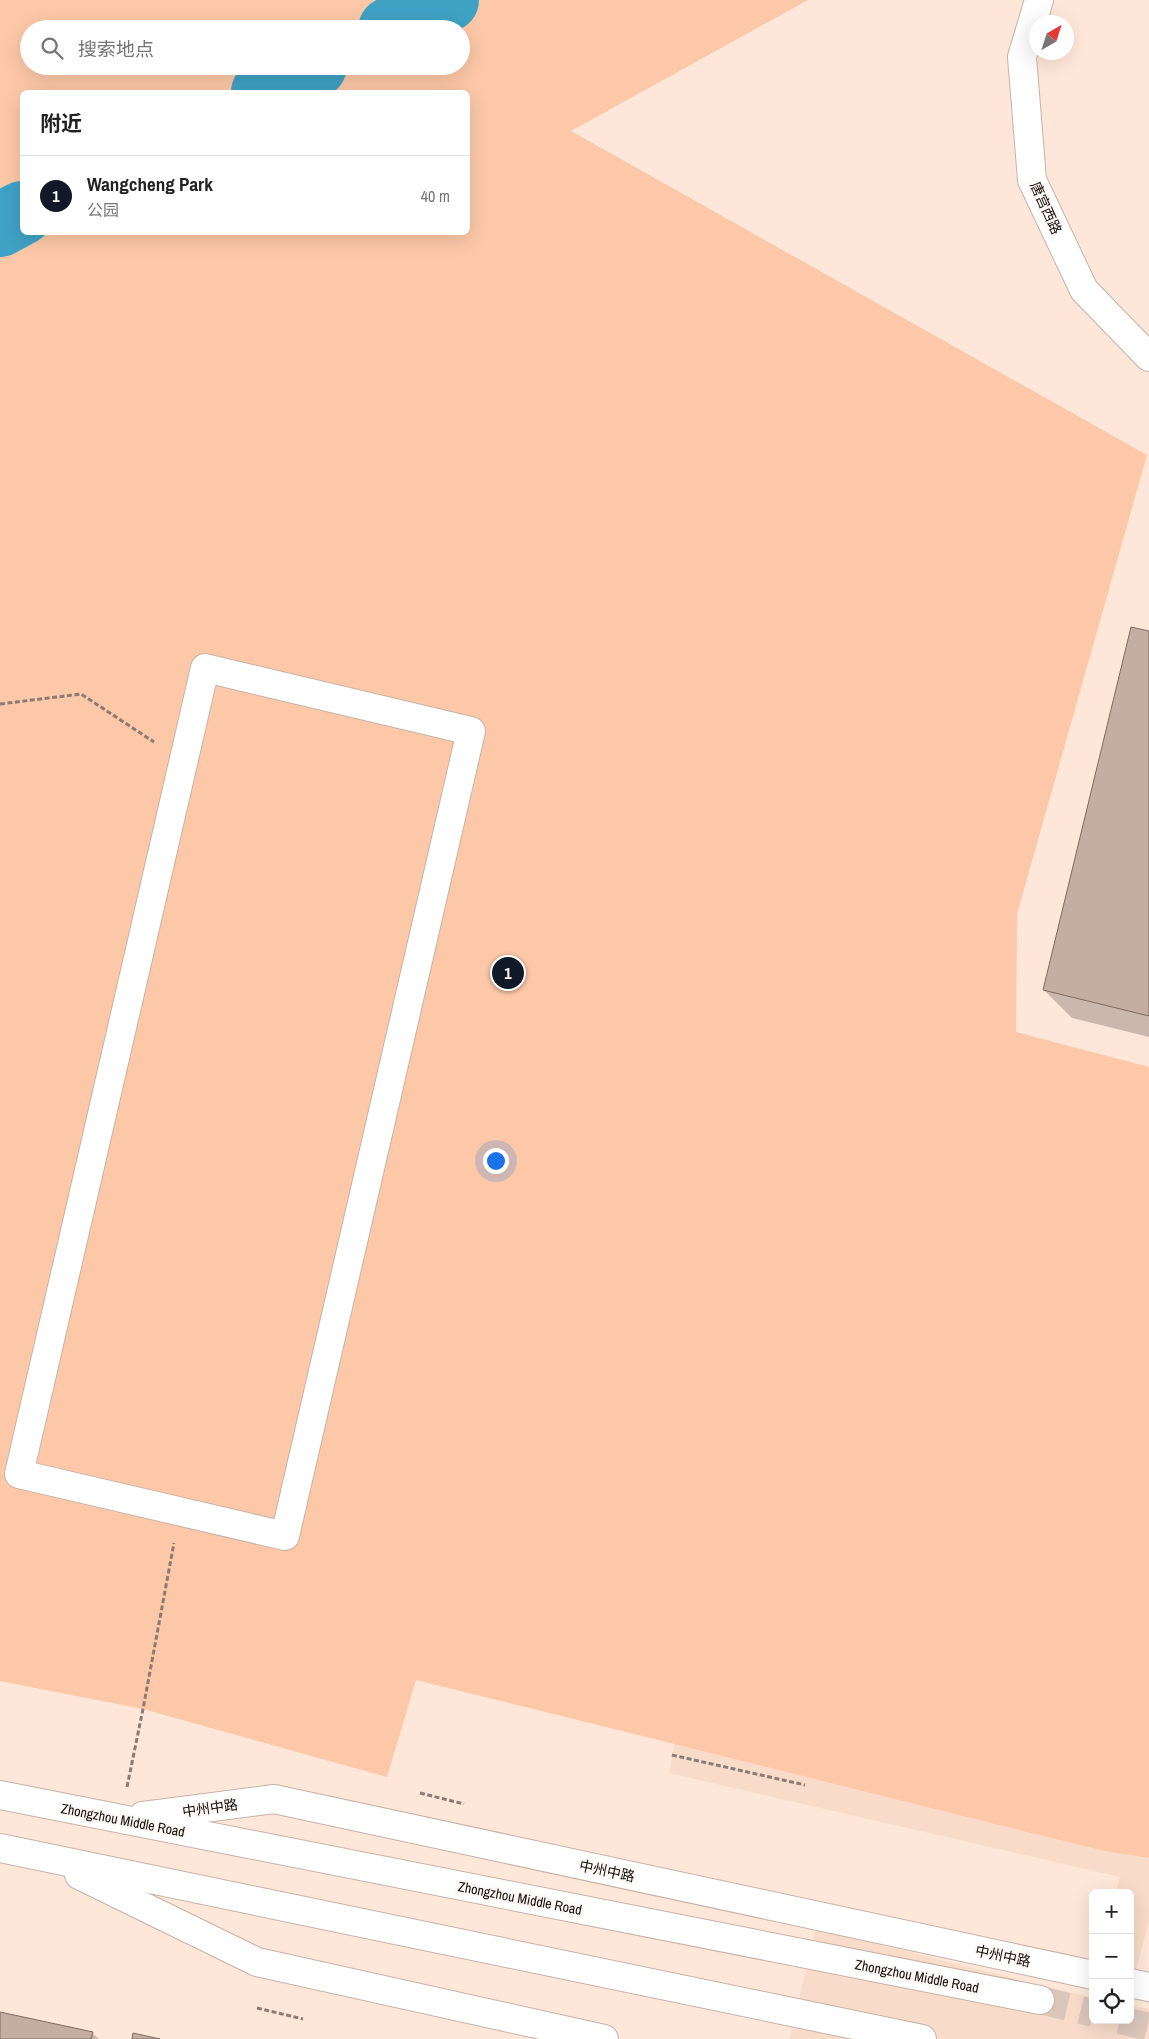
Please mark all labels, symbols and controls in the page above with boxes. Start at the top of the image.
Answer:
north arrow [1029,15,1074,60]
search box [20,20,470,75]
icon: search [38,34,66,62]
text: 搜索地点 [78,36,154,62]
text: 附近 [40,109,82,138]
text: Wangcheng Park [87,171,213,197]
street label: 唐宫西路 [1026,179,1066,237]
text: 1 [52,185,60,207]
text: 40 m [421,185,450,207]
text: 公园 [87,199,119,221]
pin: 1 [492,954,524,992]
your location [483,1148,509,1174]
street label: 中州中路 [181,1795,239,1821]
street label: Zhongzhou Middle Road [60,1799,186,1841]
street label: 中州中路 [578,1856,636,1886]
street label: Zhongzhou Middle Road [457,1877,583,1919]
map controls [1089,1889,1134,2024]
button: + [1089,1889,1134,1934]
button: − [1089,1934,1134,1979]
street label: 中州中路 [974,1941,1032,1971]
street label: Zhongzhou Middle Road [854,1955,980,1997]
button: locate [1089,1979,1134,2024]

